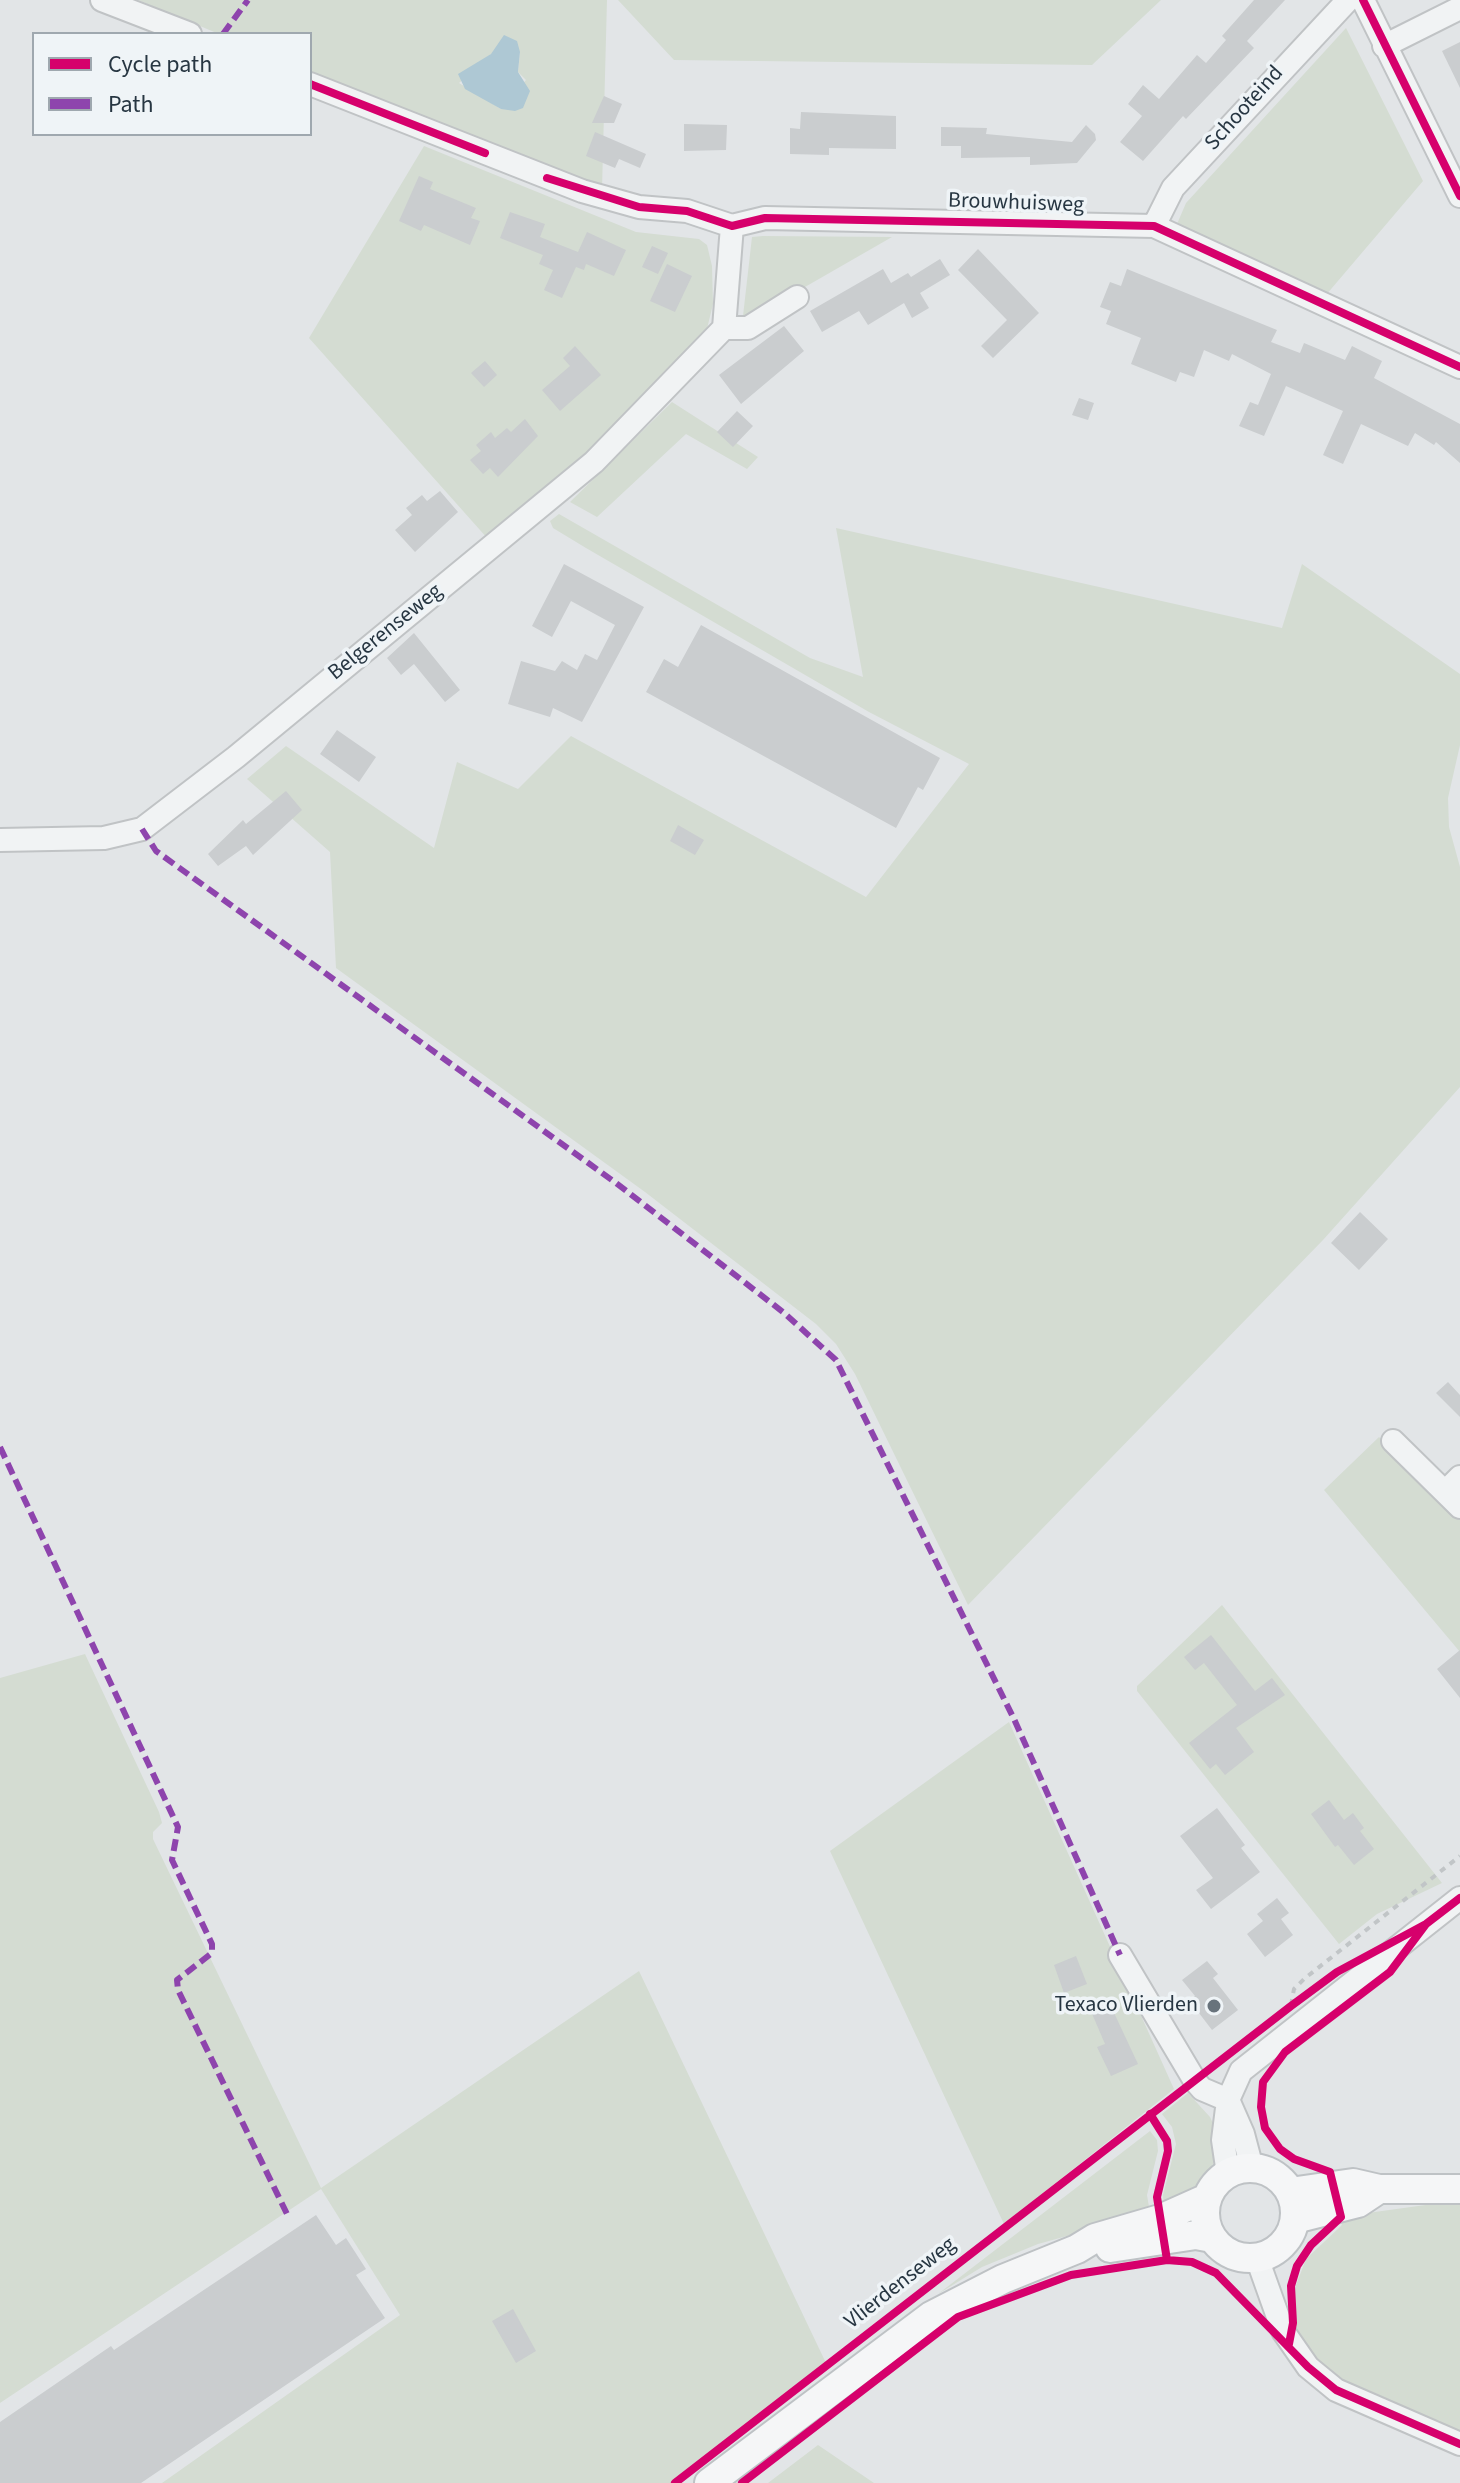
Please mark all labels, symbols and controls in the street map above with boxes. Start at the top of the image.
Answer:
legend [32,32,312,136]
text: Cycle path [108,47,212,82]
street label: Schooteind [1200,61,1290,157]
text: Path [108,87,154,122]
street label: Brouwhuisweg [948,188,1084,220]
street label: Belgerenseweg [324,579,448,687]
place label: Texaco Vlierden [1055,1993,1198,2019]
marker: Texaco Vlierden [1205,1997,1223,2015]
street label: Vlierdenseweg [840,2232,962,2336]

